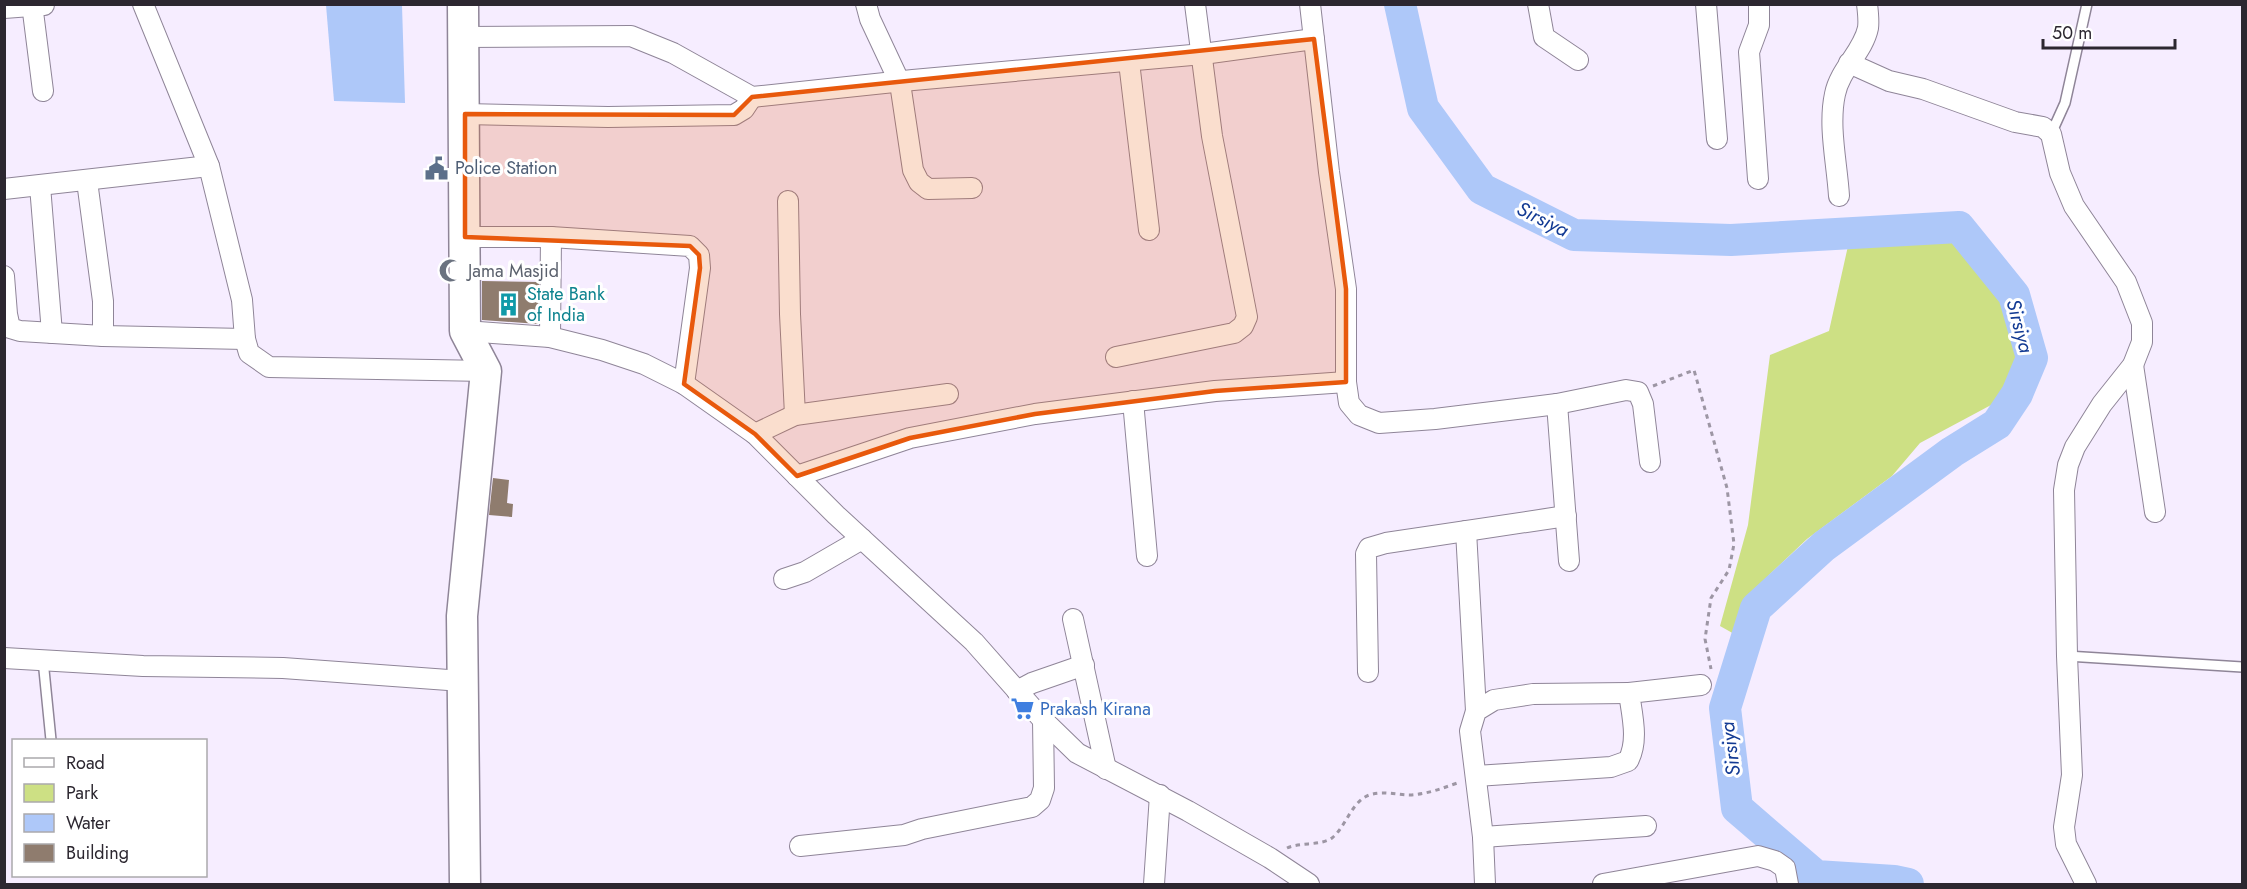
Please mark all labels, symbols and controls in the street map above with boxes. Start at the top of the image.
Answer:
scale bar [2043,12,2175,50]
text: 50 m [2052,20,2092,46]
public building icon: Police Station [424,155,450,181]
place label: Police Station [455,155,557,181]
water label: Sirsiya [1512,194,1574,244]
mosque icon: Jama Masjid [437,258,463,284]
place label: Jama Masjid [466,258,559,284]
place label: State Bank of India [527,281,605,328]
building icon: State Bank of India [496,291,522,317]
water label: Sirsiya [1998,296,2041,356]
supermarket icon: Prakash Kirana [1009,696,1035,722]
place label: Prakash Kirana [1040,696,1151,722]
water label: Sirsiya [1713,720,1748,778]
legend [12,739,207,877]
text: Road [66,750,105,776]
text: Park [66,780,98,806]
text: Water [66,810,111,836]
text: Building [66,840,129,866]

